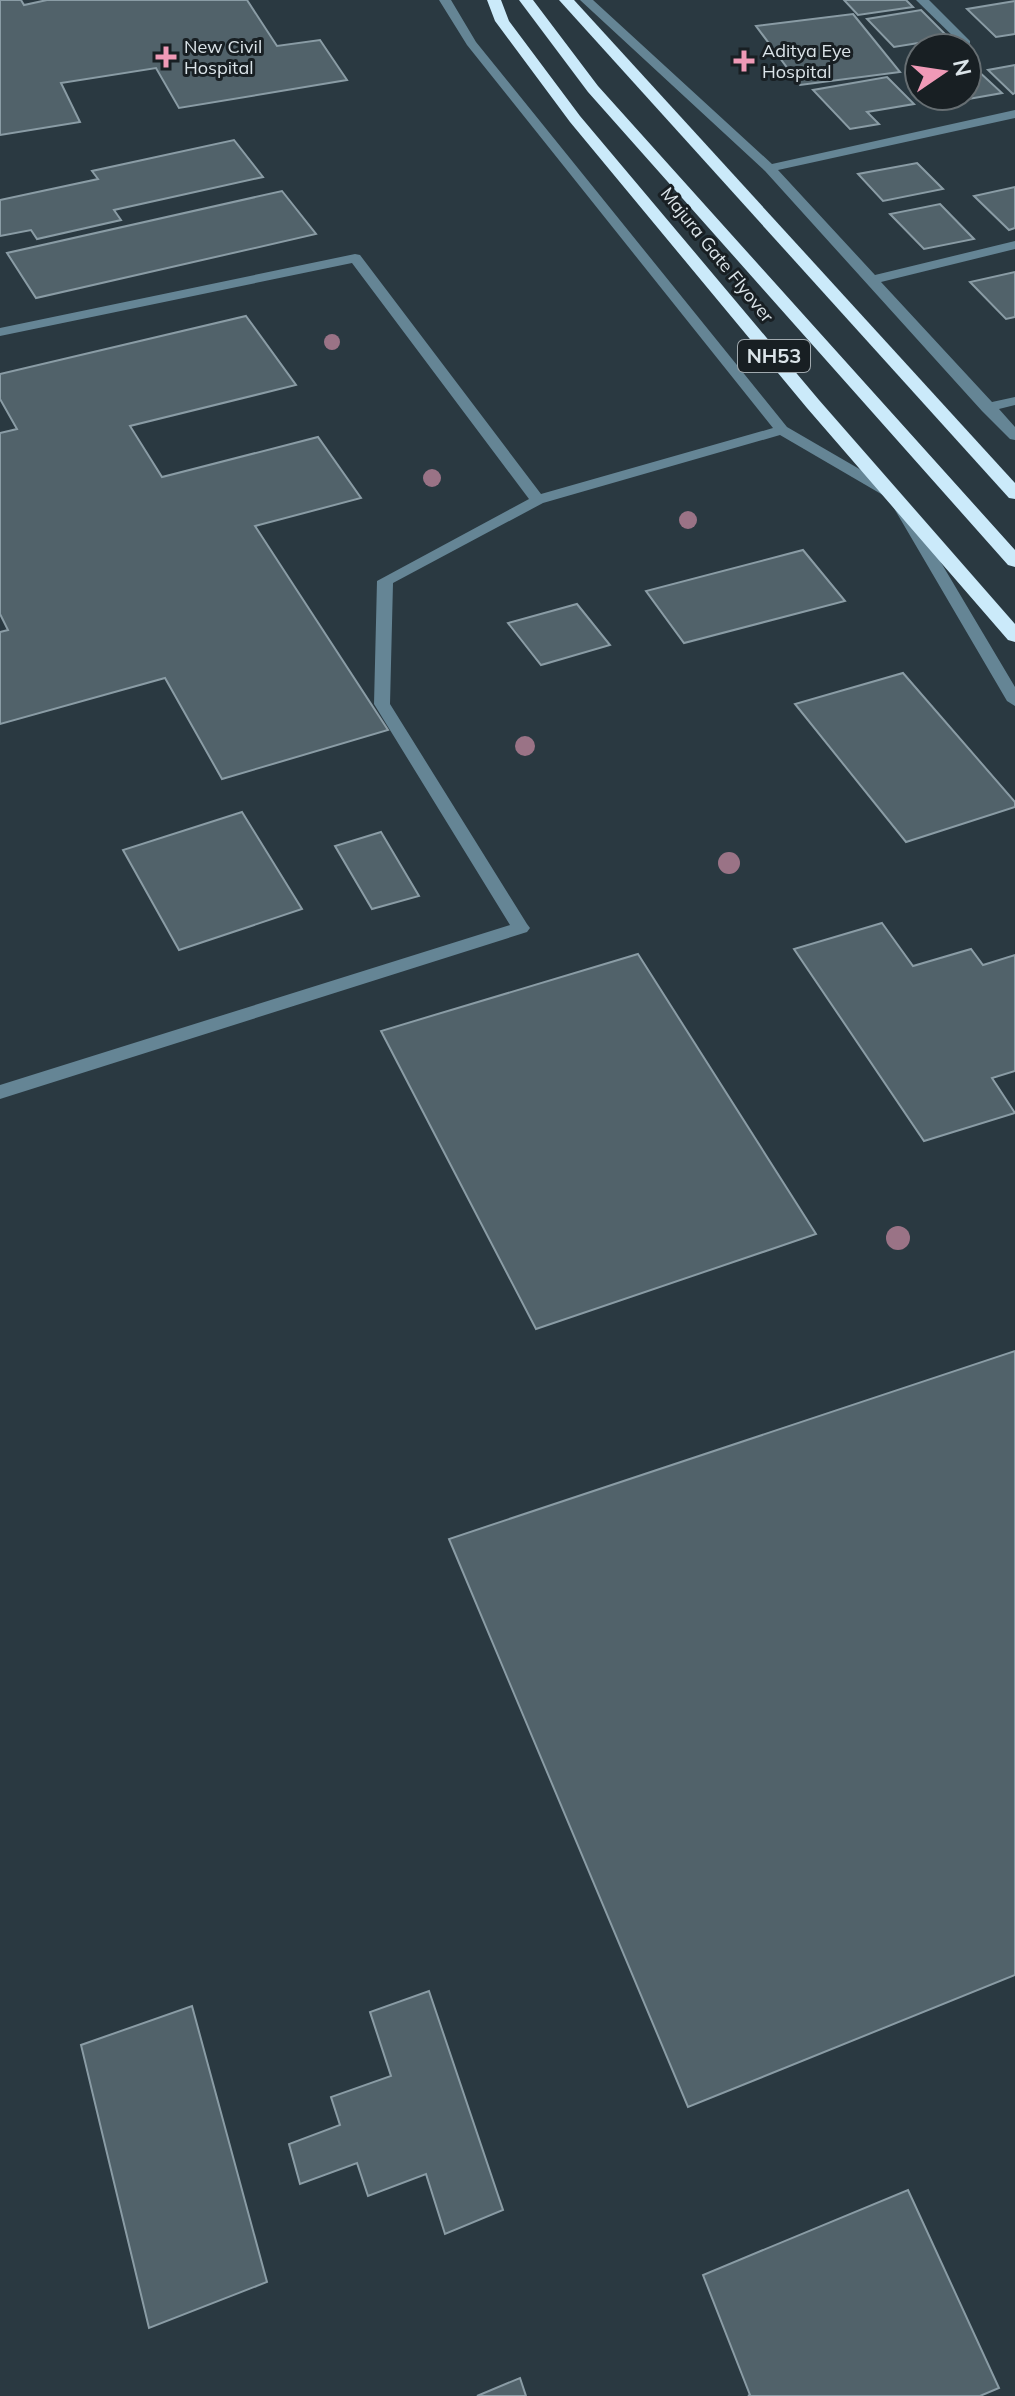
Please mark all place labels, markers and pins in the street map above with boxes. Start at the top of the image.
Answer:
place label: New Civil Hospital [184,35,262,79]
place label: Aditya Eye Hospital [762,39,851,83]
marker: New Civil Hospital [155,46,177,68]
marker: Aditya Eye Hospital [733,50,755,72]

